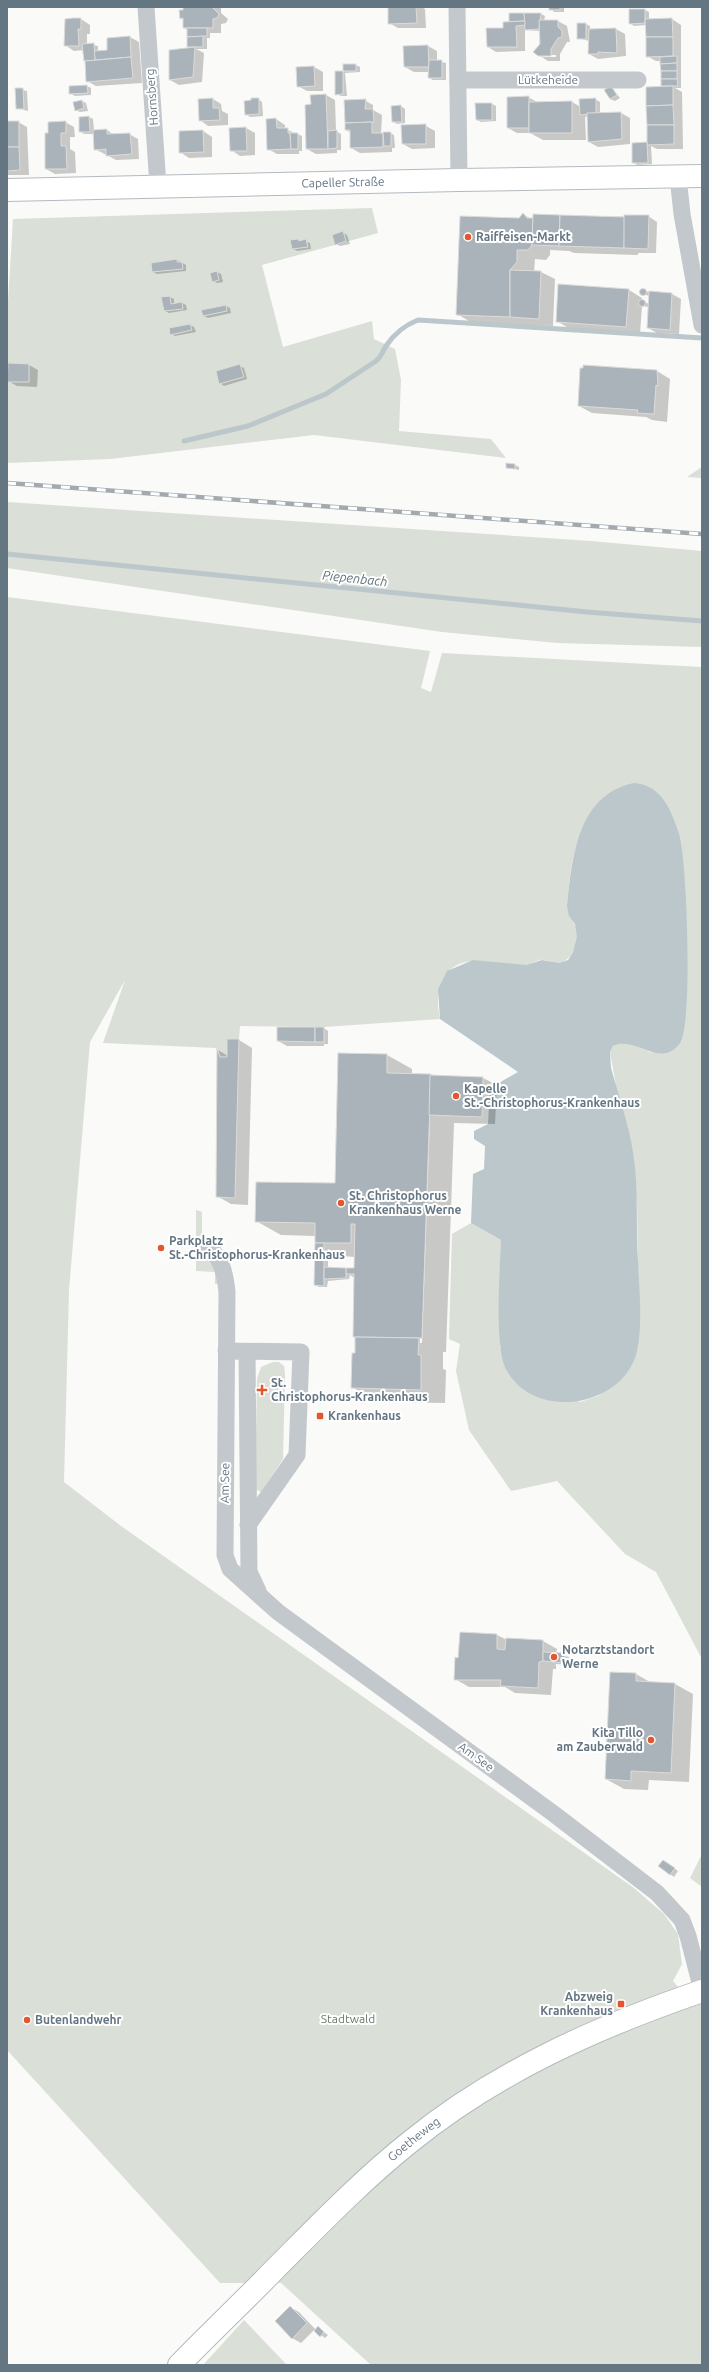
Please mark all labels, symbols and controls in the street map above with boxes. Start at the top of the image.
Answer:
street label: Hornsberg [143,68,160,126]
street label: Lütkeheide [518,73,578,86]
street label: Capeller Straße [301,175,385,189]
place label: Raiffeisen-Markt [476,230,571,243]
marker: Raiffeisen-Markt [463,232,473,242]
water label: Piepenbach [322,568,388,588]
place label: Kapelle St.-Christophorus-Krankenhaus [464,1082,640,1109]
marker: Kapelle St.-Christophorus-Krankenhaus [451,1091,461,1101]
place label: St. Christophorus Krankenhaus Werne [349,1189,462,1216]
marker: St. Christophorus Krankenhaus Werne [336,1198,346,1208]
place label: Parkplatz St.-Christophorus-Krankenhaus [169,1234,345,1261]
marker: Parkplatz St.-Christophorus-Krankenhaus [156,1243,166,1253]
place label: St. Christophorus-Krankenhaus [271,1376,428,1403]
marker: St. Christophorus-Krankenhaus [256,1384,268,1396]
place label: Krankenhaus [328,1409,401,1422]
marker: Krankenhaus [315,1411,325,1421]
street label: Am See [218,1463,231,1503]
place label: Notarztstandort Werne [562,1643,654,1670]
marker: Notarztstandort Werne [549,1652,559,1662]
place label: Kita Tillo am Zauberwald [556,1726,643,1753]
marker: Kita Tillo am Zauberwald [646,1735,656,1745]
street label: Am See [456,1739,496,1774]
place label: Abzweig Krankenhaus [540,1990,613,2017]
marker: Abzweig Krankenhaus [616,1999,626,2009]
park label: Stadtwald [321,2012,375,2025]
place label: Butenlandwehr [35,2013,122,2026]
marker: Butenlandwehr [22,2015,32,2025]
street label: Goetheweg [385,2114,442,2163]

